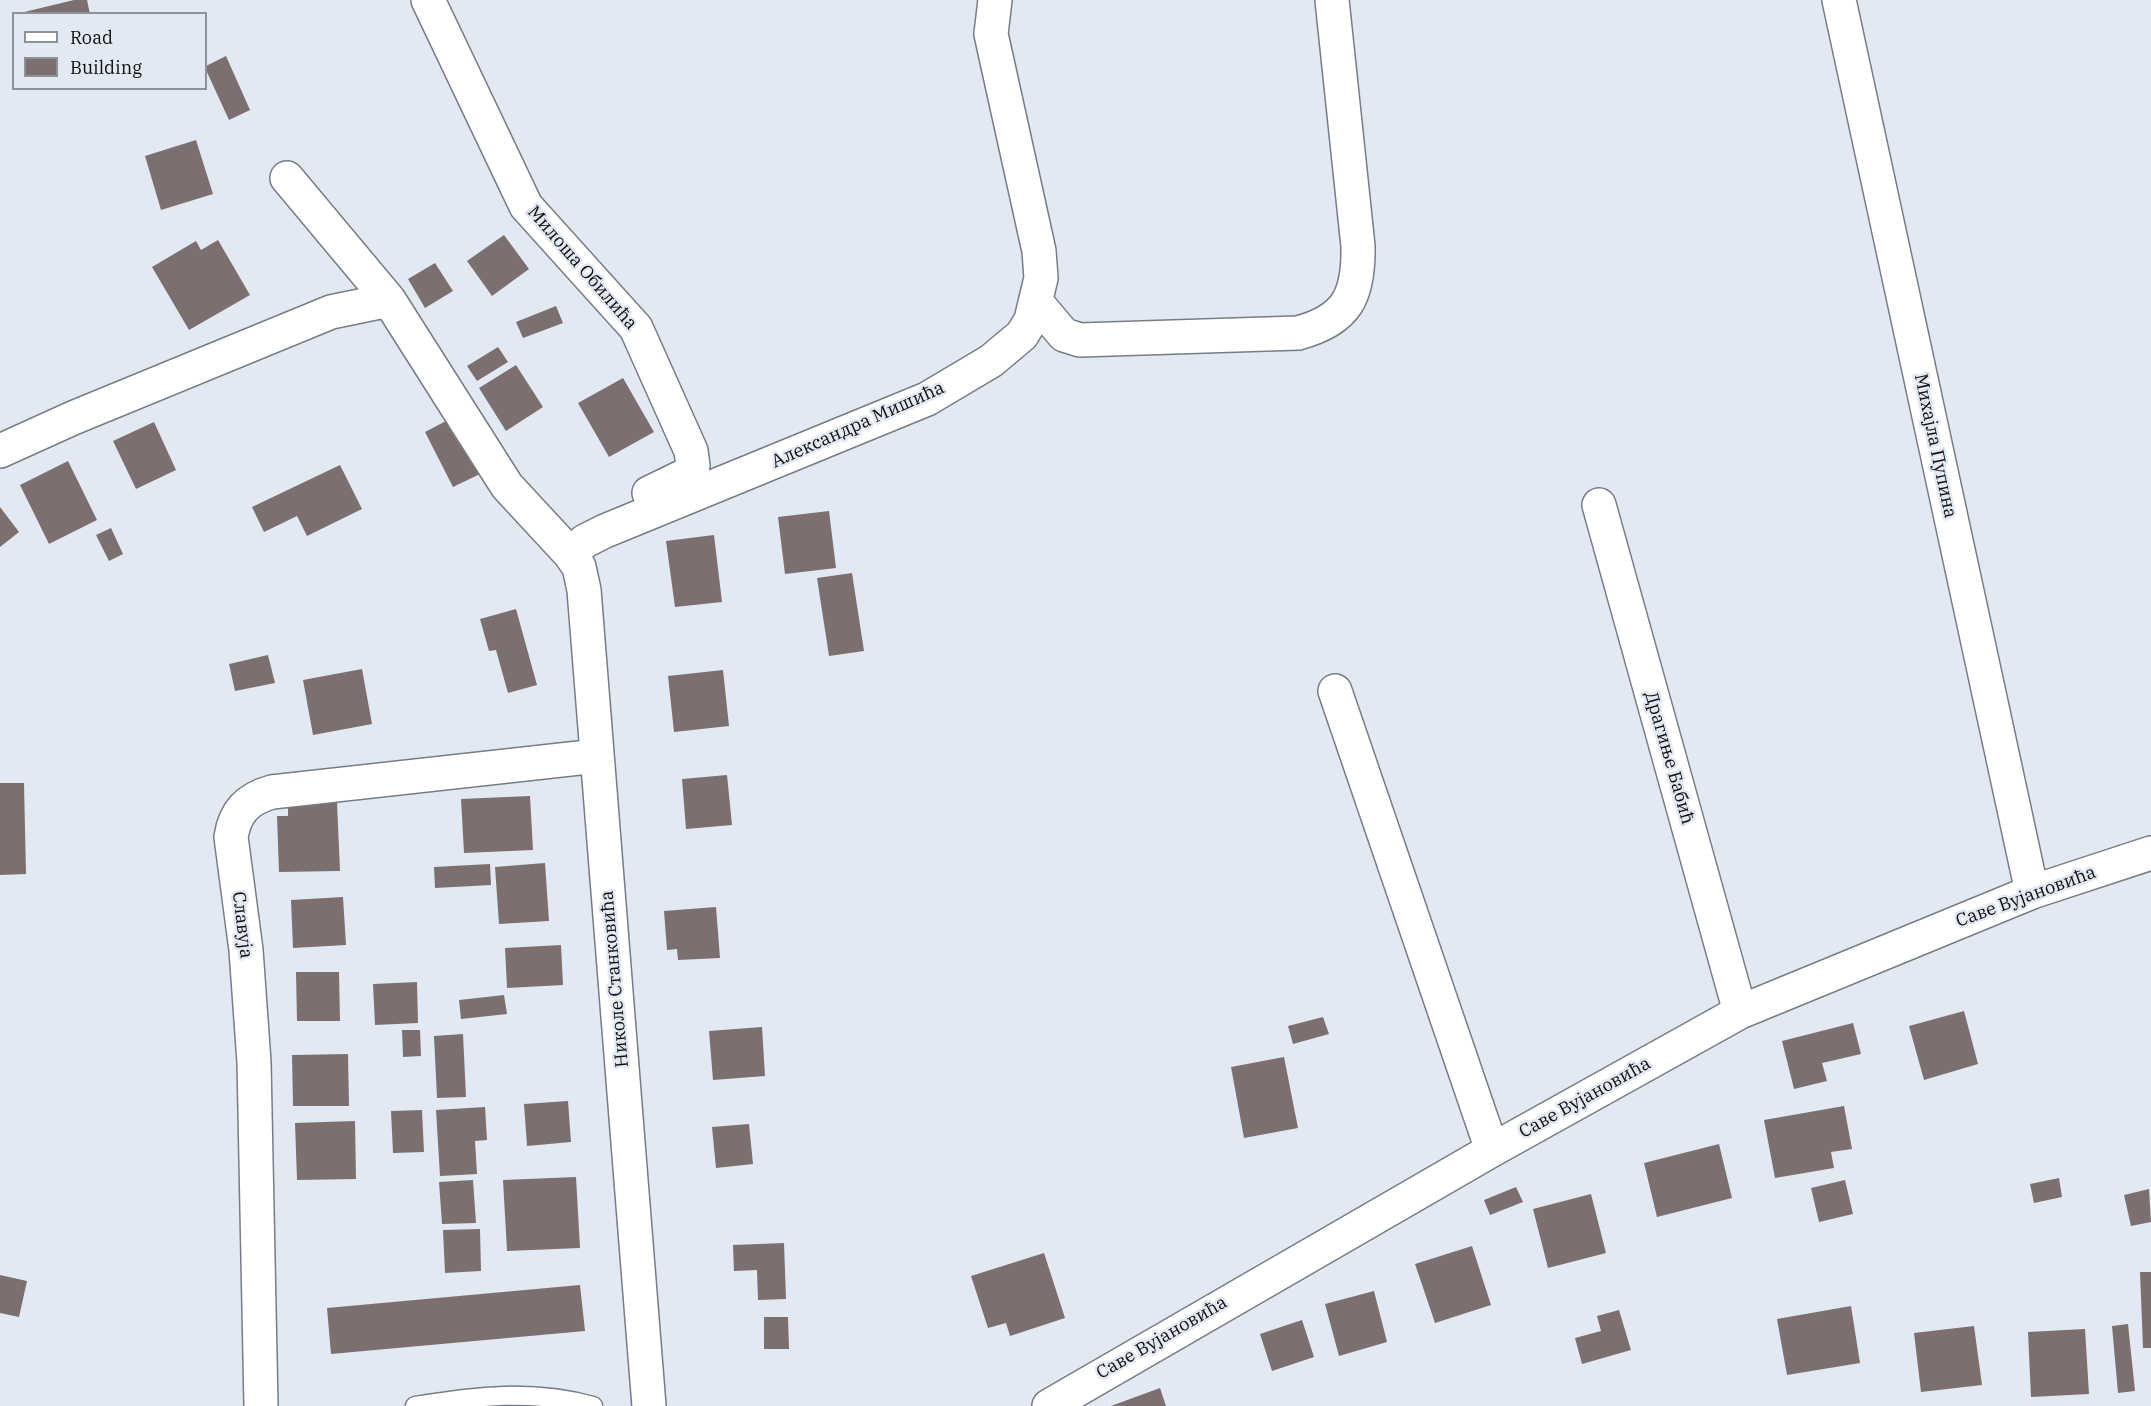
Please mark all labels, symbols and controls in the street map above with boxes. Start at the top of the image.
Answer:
legend [12,12,207,90]
text: Road [70,26,113,49]
text: Building [70,56,142,79]
street label: Милоша Обилића [522,202,642,334]
street label: Михајла Пупина [1909,372,1961,520]
street label: Александра Мишића [768,377,948,473]
street label: Драгиње Бабић [1640,689,1698,827]
street label: Саве Вујановића [1953,862,2099,932]
street label: Славуја [227,890,257,960]
street label: Николе Станковића [597,890,633,1068]
street label: Саве Вујановића [1515,1053,1655,1143]
street label: Саве Вујановића [1093,1292,1231,1384]

